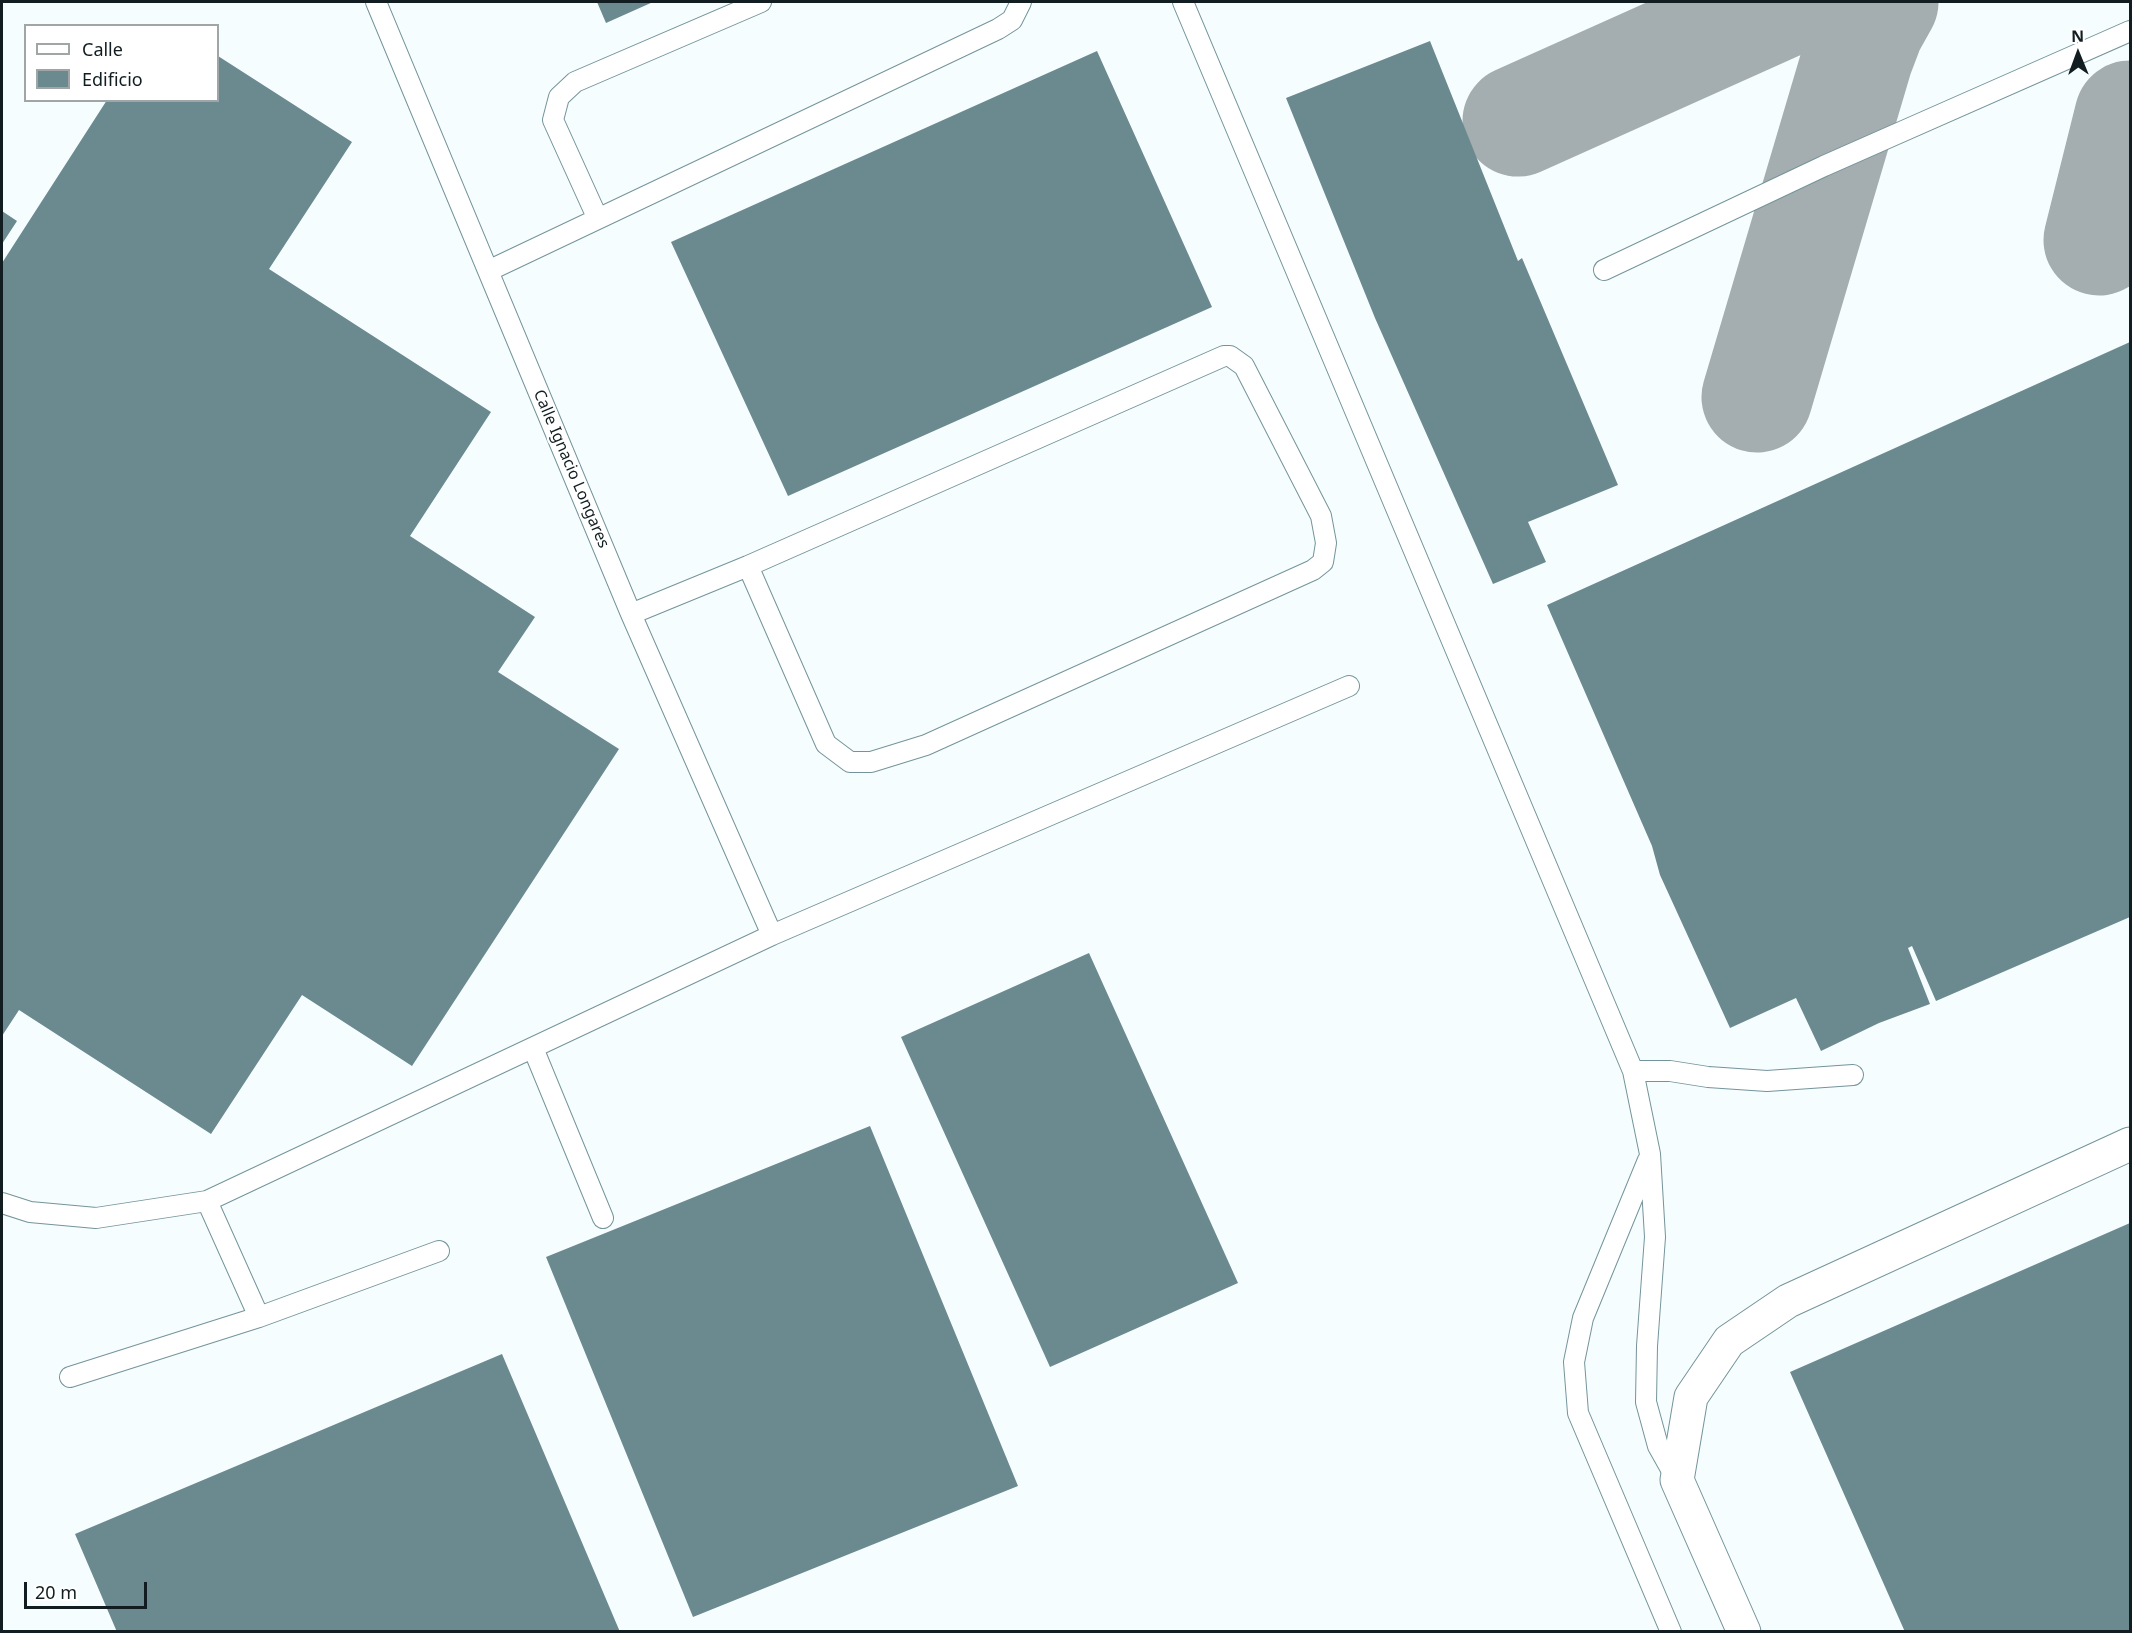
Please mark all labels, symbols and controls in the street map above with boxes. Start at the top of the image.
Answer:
legend [24,24,219,102]
north arrow [2048,24,2108,84]
text: N [2071,25,2084,47]
text: Calle [82,37,123,61]
text: Edificio [82,67,143,91]
street label: Calle Ignacio Longares [529,387,613,551]
scale bar [27,1570,150,1608]
text: 20 m [35,1580,77,1604]

